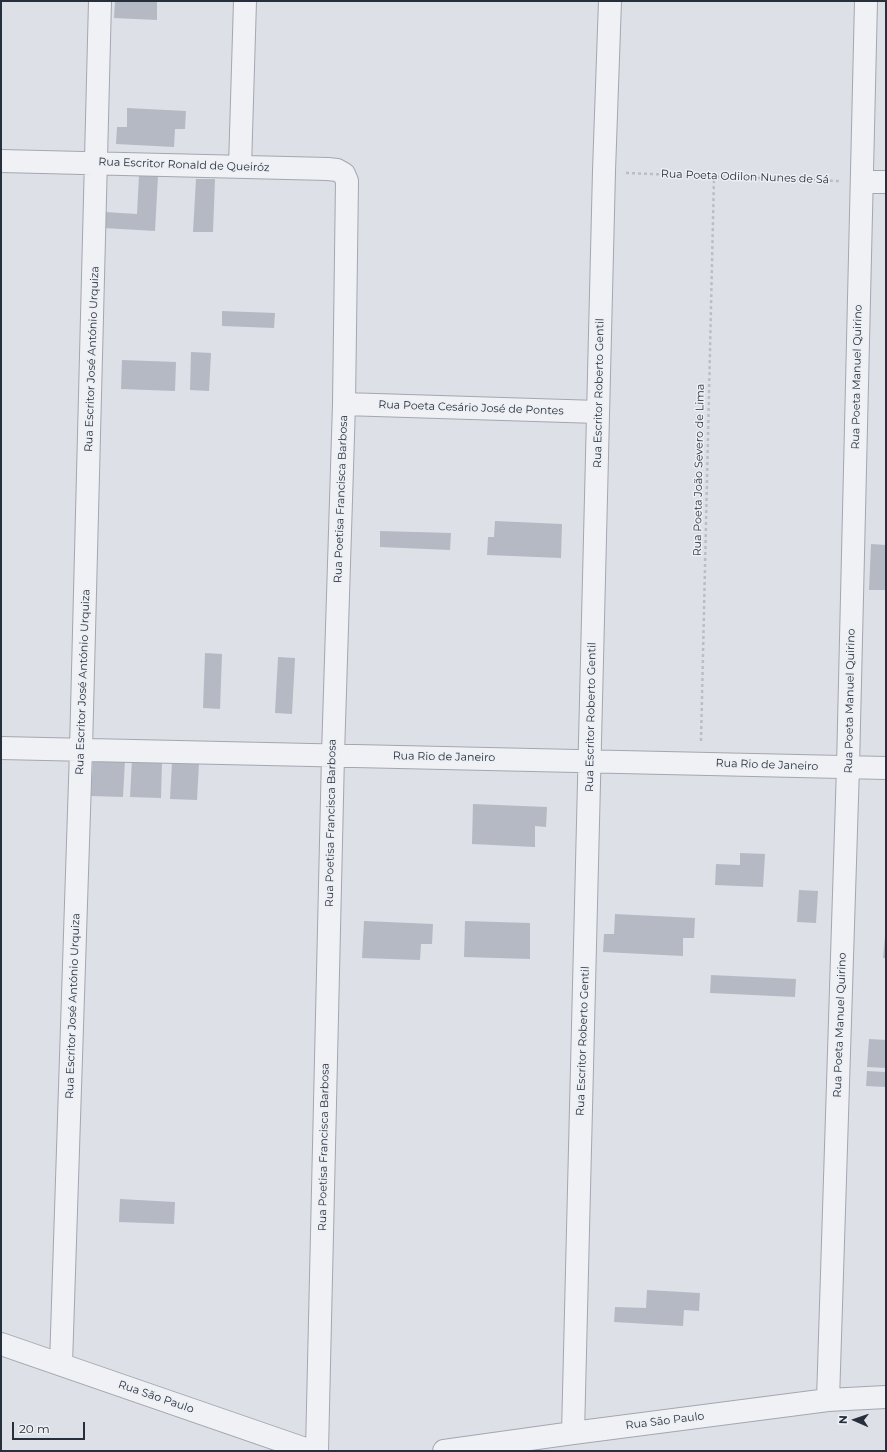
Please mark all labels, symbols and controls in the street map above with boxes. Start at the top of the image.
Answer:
street label: Rua Escritor Ronald de Queiróz [98,155,270,175]
street label: Rua Poeta Odilon Nunes de Sá [661,167,829,187]
street label: Rua Escritor José António Urquiza [82,266,102,452]
street label: Rua Poeta Manuel Quirino [849,304,865,450]
street label: Rua Escritor Roberto Gentil [591,318,607,468]
street label: Rua Poeta João Severo de Lima [691,384,707,556]
street label: Rua Poeta Cesário José de Pontes [378,398,564,418]
street label: Rua Poetisa Francisca Barbosa [331,415,351,583]
street label: Rua Escritor José António Urquiza [73,589,93,775]
street label: Rua Poeta Manuel Quirino [842,628,858,774]
street label: Rua Escritor Roberto Gentil [583,642,599,792]
street label: Rua Poetisa Francisca Barbosa [323,739,339,907]
street label: Rua Rio de Janeiro [393,750,495,764]
street label: Rua Rio de Janeiro [716,757,818,773]
street label: Rua Escritor José António Urquiza [63,913,83,1099]
street label: Rua Poeta Manuel Quirino [831,952,849,1098]
street label: Rua Escritor Roberto Gentil [574,966,592,1116]
street label: Rua Poetisa Francisca Barbosa [316,1063,332,1231]
street label: Rua São Paulo [116,1378,196,1416]
north arrow [835,1400,875,1440]
street label: Rua São Paulo [625,1410,705,1432]
scale bar [14,1414,87,1440]
text: N [836,1415,850,1424]
text: 20 m [19,1421,50,1436]

